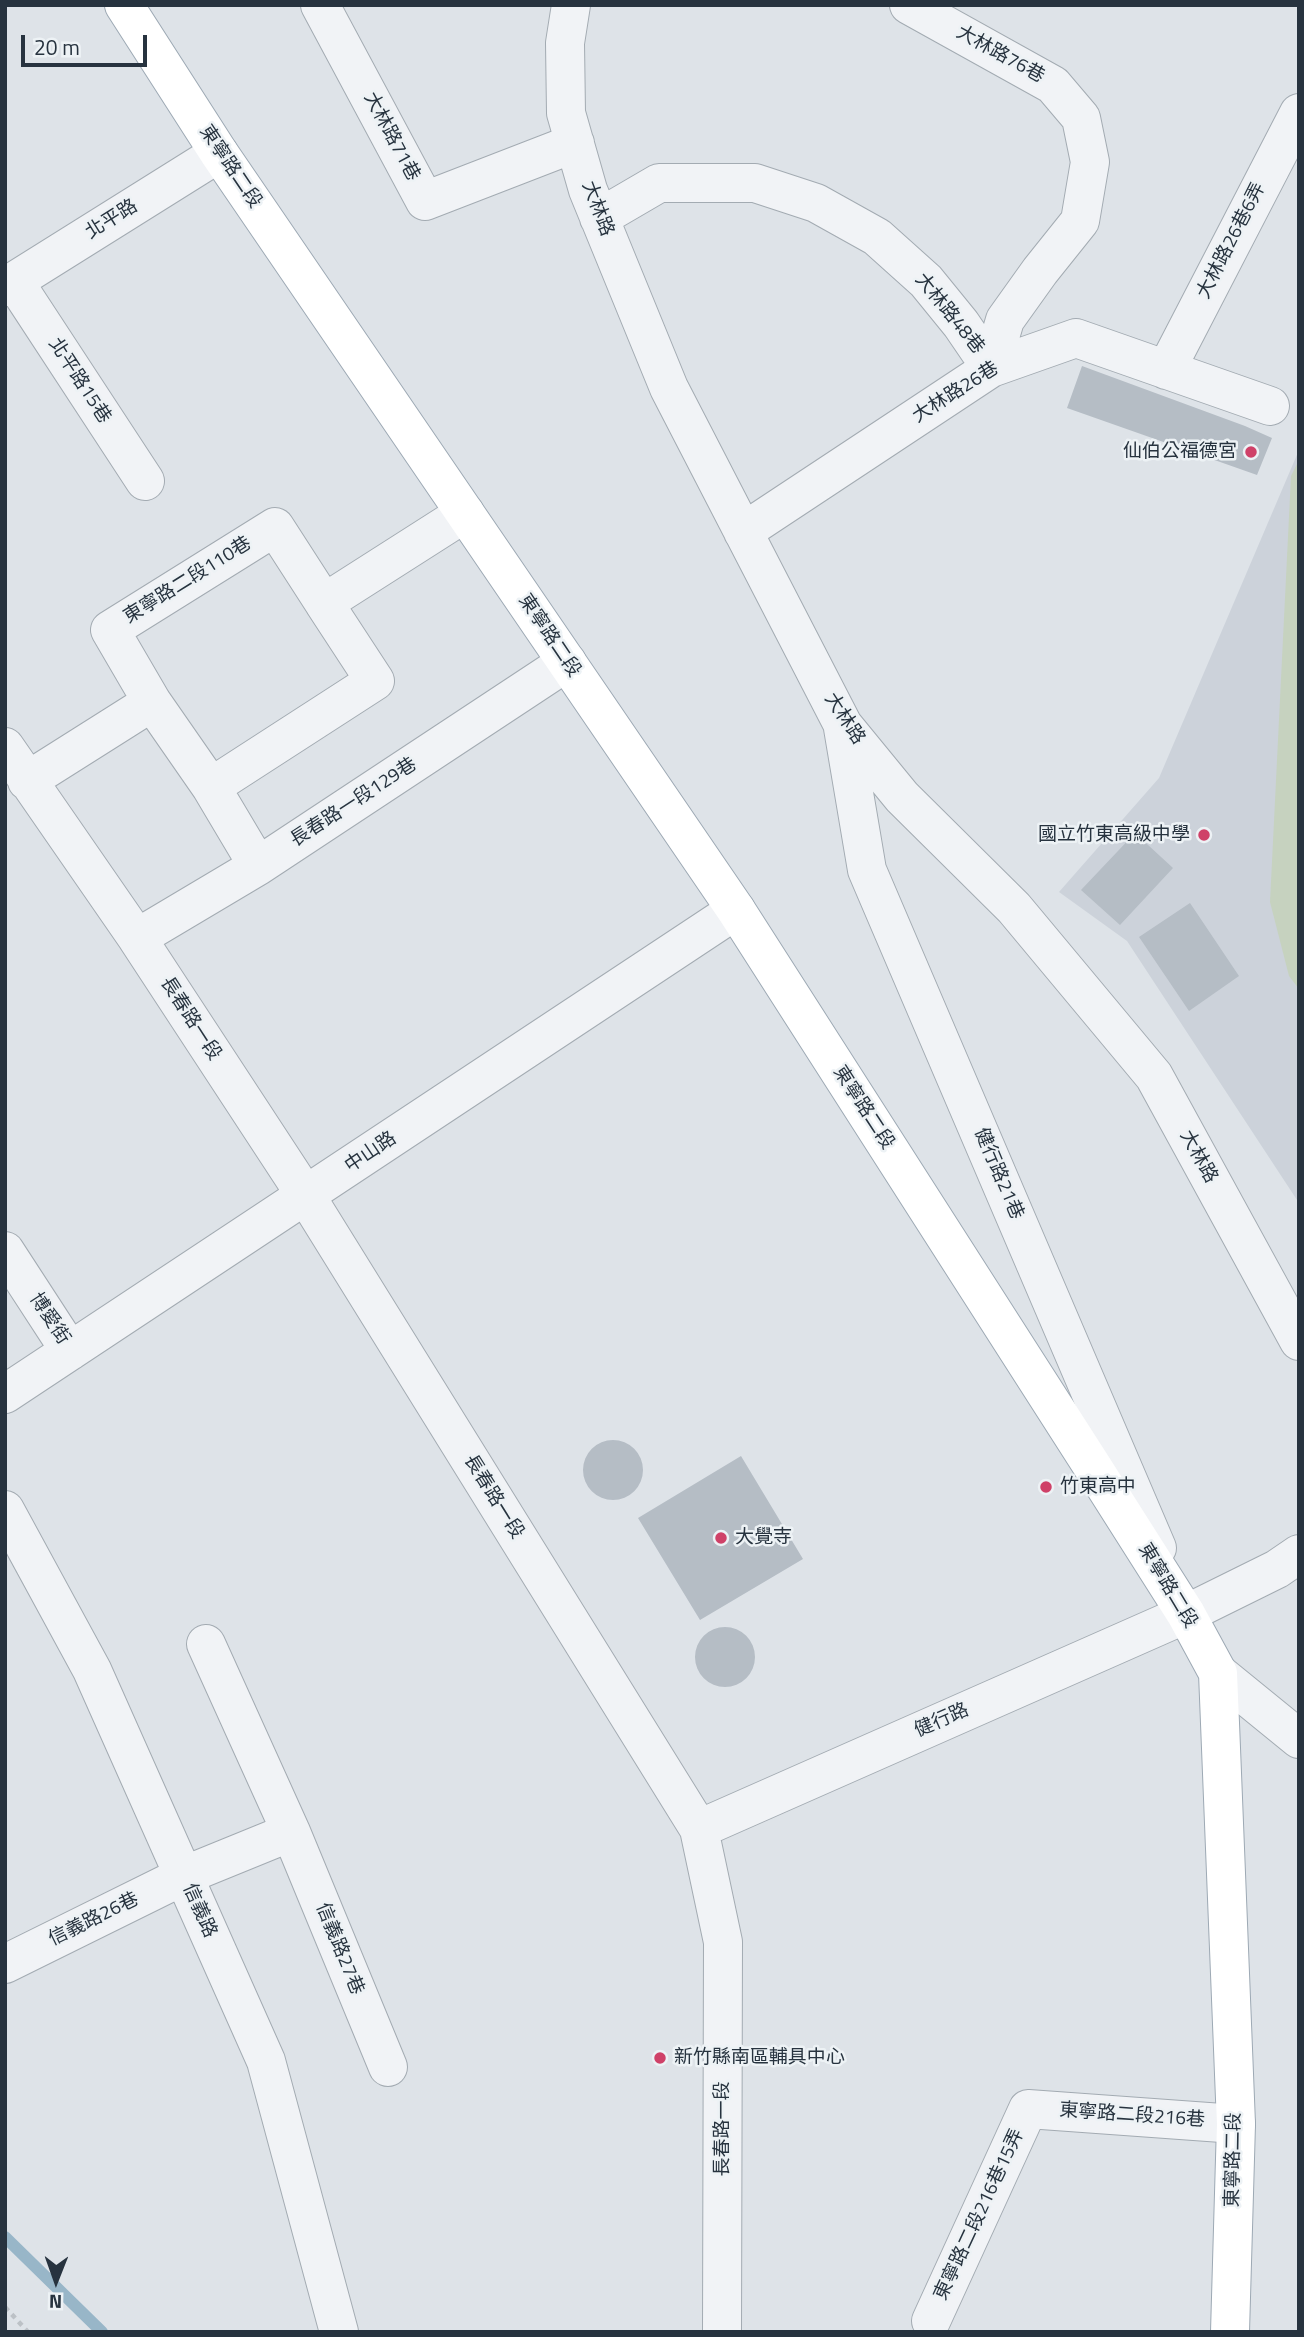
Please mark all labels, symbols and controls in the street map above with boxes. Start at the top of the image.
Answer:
scale bar [24,21,150,65]
street label: 大林路76巷 [952,21,1048,89]
text: 20 m [34,31,80,63]
street label: 大林路71巷 [358,89,424,185]
street label: 東寧路二段 [194,121,266,213]
street label: 大林路 [576,178,618,240]
street label: 大林路26巷6弄 [1193,179,1271,303]
street label: 北平路 [82,195,142,245]
street label: 大林路48巷 [910,269,988,359]
street label: 北平路15巷 [43,334,115,428]
street label: 大林路26巷 [909,358,1003,428]
place label: 仙伯公福德宮 [1123,441,1237,463]
marker: 仙伯公福德宮 [1243,444,1259,460]
street label: 東寧路二段110巷 [120,533,256,629]
street label: 東寧路二段 [513,590,585,682]
street label: 大林路 [819,689,869,749]
street label: 長春路一段129巷 [287,754,421,852]
place label: 國立竹東高級中學 [1038,824,1190,846]
marker: 國立竹東高級中學 [1196,827,1212,843]
street label: 長春路一段 [155,973,225,1065]
street label: 東寧路二段 [828,1062,898,1154]
street label: 健行路21巷 [969,1125,1027,1223]
street label: 大林路 [1174,1127,1222,1187]
street label: 中山路 [341,1128,401,1178]
street label: 博愛街 [24,1289,74,1349]
street label: 長春路一段 [458,1451,528,1543]
place label: 竹東高中 [1060,1476,1136,1498]
marker: 竹東高中 [1038,1479,1054,1495]
place label: 大覺寺 [735,1527,792,1549]
marker: 大覺寺 [713,1530,729,1546]
street label: 東寧路二段 [1133,1539,1201,1633]
street label: 健行路 [911,1699,973,1743]
street label: 信義路 [177,1880,221,1942]
street label: 信義路26巷 [45,1888,143,1952]
street label: 信義路27巷 [310,1900,368,1998]
place label: 新竹縣南區輔具中心 [674,2047,845,2069]
marker: 新竹縣南區輔具中心 [652,2050,668,2066]
street label: 長春路一段 [712,2082,734,2176]
street label: 東寧路二段216巷 [1058,2100,1206,2132]
street label: 東寧路二段 [1222,2112,1246,2208]
street label: 東寧路二段216巷15弄 [930,2126,1030,2304]
north arrow [21,2246,91,2316]
text: N [49,2288,62,2317]

